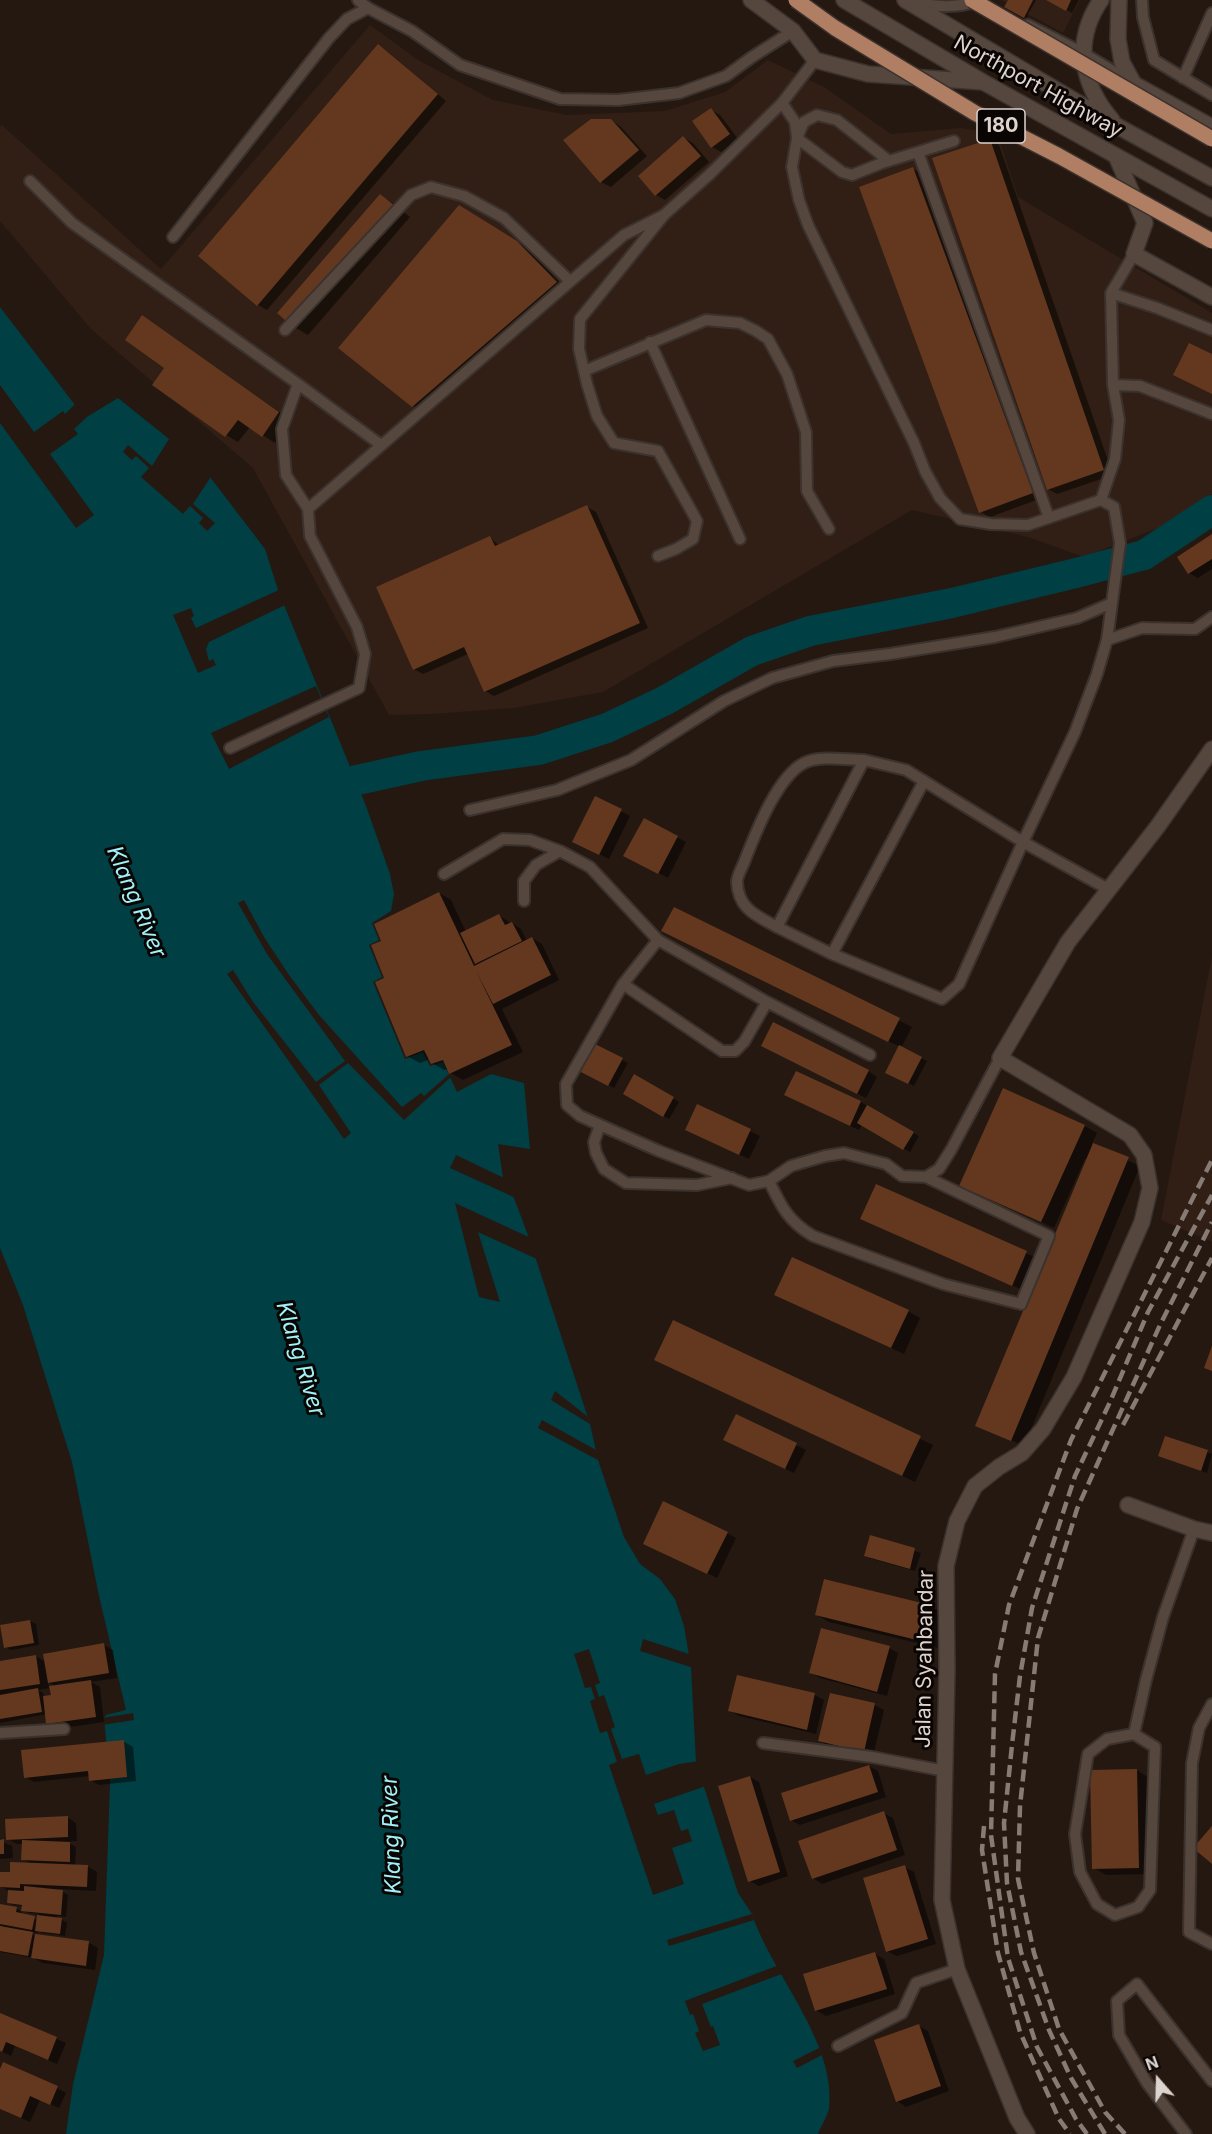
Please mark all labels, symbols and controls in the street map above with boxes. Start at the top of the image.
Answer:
street label: Northport Highway [949,30,1127,144]
road number: 180 [977,109,1025,143]
water label: Klang River [101,842,171,962]
water label: Klang River [270,1298,330,1420]
street label: Jalan Syahbandar [911,1570,939,1748]
water label: Klang River [377,1775,407,1895]
north arrow [1128,2050,1188,2110]
text: N [1143,2052,1161,2075]

